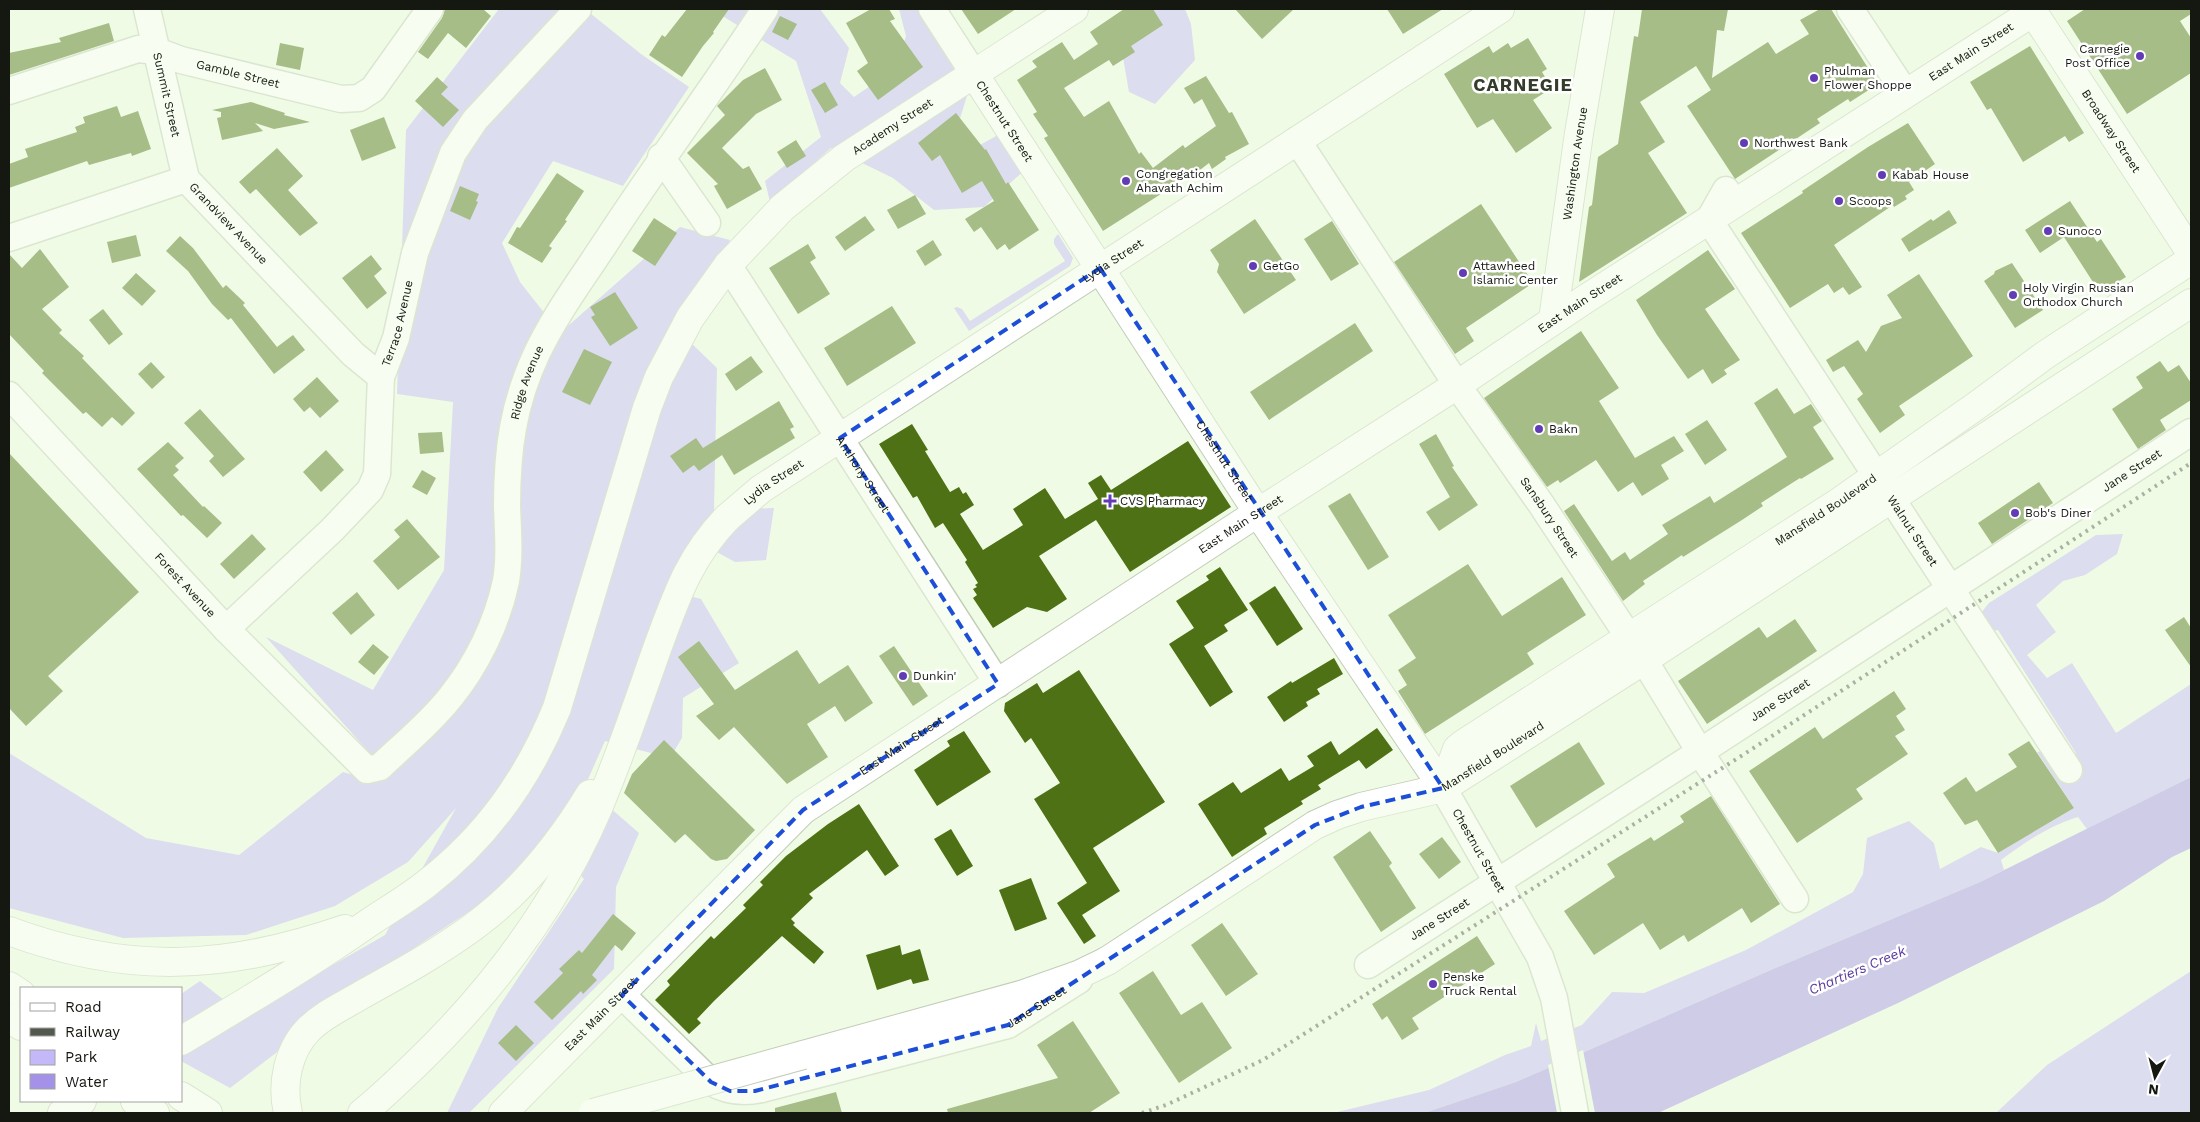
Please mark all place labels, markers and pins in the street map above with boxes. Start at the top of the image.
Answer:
place label: Carnegie Post Office [2065,42,2130,70]
marker: Carnegie Post Office [2134,50,2146,62]
place label: Phulman Flower Shoppe [1824,64,1912,92]
marker: Phulman Flower Shoppe [1808,72,1820,84]
place label: Northwest Bank [1754,136,1848,150]
marker: Northwest Bank [1738,137,1750,149]
place label: Congregation Ahavath Achim [1136,167,1223,195]
place label: Kabab House [1892,168,1969,182]
marker: Kabab House [1876,169,1888,181]
marker: Congregation Ahavath Achim [1120,175,1132,187]
place label: Scoops [1849,194,1892,208]
marker: Scoops [1833,195,1845,207]
place label: Sunoco [2058,224,2102,238]
marker: Sunoco [2042,225,2054,237]
place label: GetGo [1263,259,1299,273]
place label: Attawheed Islamic Center [1473,259,1558,287]
marker: GetGo [1247,260,1259,272]
marker: Attawheed Islamic Center [1457,267,1469,279]
place label: Holy Virgin Russian Orthodox Church [2023,281,2134,309]
marker: Holy Virgin Russian Orthodox Church [2007,289,2019,301]
place label: Bakn [1549,422,1578,436]
marker: Bakn [1533,423,1545,435]
place label: CVS Pharmacy [1120,494,1206,508]
marker: CVS Pharmacy [1104,495,1116,507]
place label: Bob's Diner [2025,506,2092,520]
marker: Bob's Diner [2009,507,2021,519]
place label: Dunkin' [913,669,957,683]
marker: Dunkin' [897,670,909,682]
place label: Penske Truck Rental [1443,970,1517,998]
marker: Penske Truck Rental [1427,978,1439,990]

